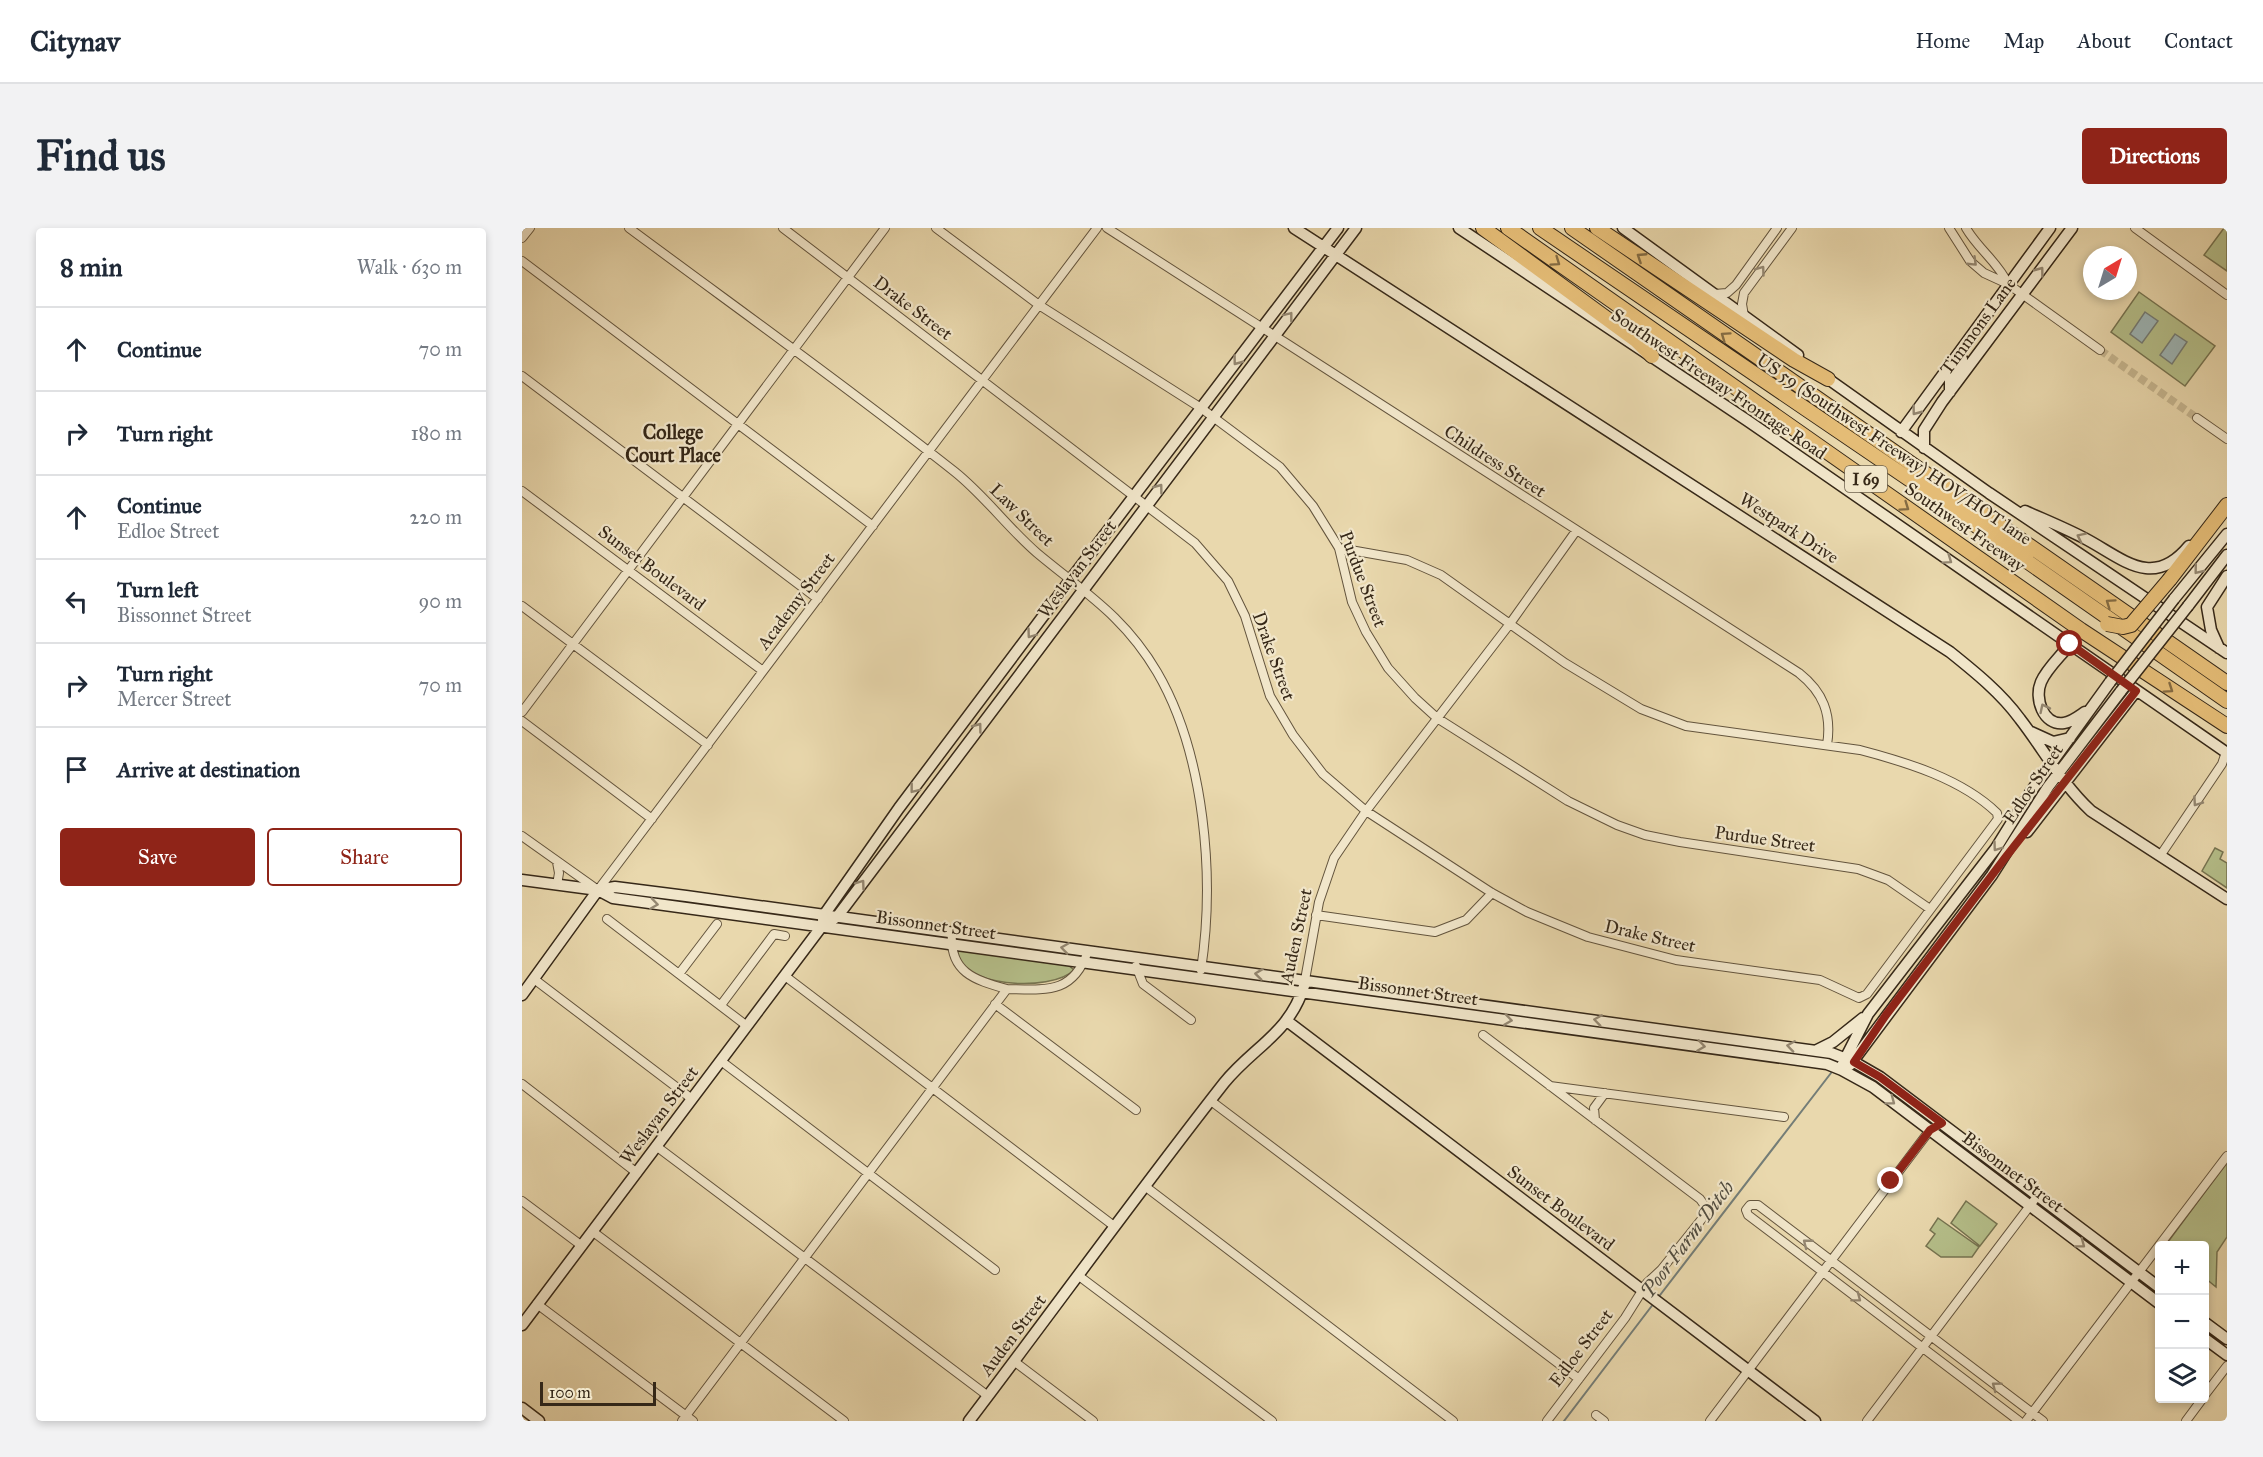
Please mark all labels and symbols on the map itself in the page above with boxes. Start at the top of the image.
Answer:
north arrow [2083,246,2137,300]
one-way arrow [1637,252,1647,264]
one-way arrow [1549,255,1560,266]
one-way arrow [1965,255,1976,266]
one-way arrow [1754,266,1765,277]
one-way arrow [2032,266,2043,277]
street label: Drake Street [869,271,957,345]
street label: Timmons Lane [1935,273,2021,379]
street label: Southwest Freeway Frontage Road [1607,304,1831,465]
one-way arrow [1281,311,1292,322]
one-way arrow [1721,332,1732,343]
street label: US 59 (Southwest Freeway) HOV/HOT lane [1752,349,2036,549]
one-way arrow [1233,354,1244,365]
one-way arrow [1913,404,1924,415]
district label: College Court Place [625,420,721,467]
street label: Childress Street [1440,420,1551,502]
road number: I 69 [1845,466,1887,492]
street label: Southwest Freeway [1901,477,2029,577]
street label: Law Street [985,479,1059,552]
one-way arrow [1151,484,1162,495]
street label: Westpark Drive [1735,488,1843,568]
one-way arrow [1898,500,1909,511]
street label: Weslayan Street [1033,515,1121,622]
street label: Sunset Boulevard [594,520,710,616]
street label: Purdue Street [1335,528,1392,631]
one-way arrow [2076,532,2087,544]
street label: Academy Street [752,548,840,655]
one-way arrow [1941,553,1952,564]
one-way arrow [2194,563,2205,574]
one-way arrow [2105,599,2116,610]
street label: Drake Street [1248,609,1300,704]
one-way arrow [1028,627,1039,638]
route start [2056,630,2082,656]
one-way arrow [2162,682,2173,693]
one-way arrow [2039,704,2051,715]
one-way arrow [971,723,982,734]
street label: Edloe Street [1998,739,2068,828]
one-way arrow [910,783,921,794]
one-way arrow [2193,796,2204,807]
street label: Purdue Street [1713,821,1817,857]
one-way arrow [1993,841,2004,852]
one-way arrow [854,879,865,890]
street label: Auden Street [1275,886,1317,986]
one-way arrow [650,897,659,909]
street label: Bissonnet Street [875,906,998,944]
street label: Drake Street [1602,915,1698,957]
one-way arrow [1061,942,1070,955]
one-way arrow [1254,968,1263,980]
street label: Bissonnet Street [1357,972,1480,1010]
one-way arrow [1503,1013,1512,1025]
one-way arrow [1593,1014,1602,1026]
one-way arrow [1696,1039,1705,1052]
one-way arrow [1786,1040,1796,1052]
street label: Weslayan Street [615,1061,703,1168]
one-way arrow [1885,1094,1896,1105]
street label: Bissonnet Street [1958,1127,2068,1218]
street label: Sunset Boulevard [1503,1160,1619,1256]
route end [1877,1167,1903,1193]
water label: Poor Farm Ditch [1635,1176,1739,1302]
one-way arrow [2074,1236,2085,1247]
one-way arrow [1803,1239,1814,1250]
street label: Auden Street [975,1289,1051,1381]
one-way arrow [1850,1291,1861,1302]
street label: Edloe Street [1545,1304,1618,1391]
scale bar [540,1379,656,1406]
one-way arrow [1992,1382,2003,1393]

